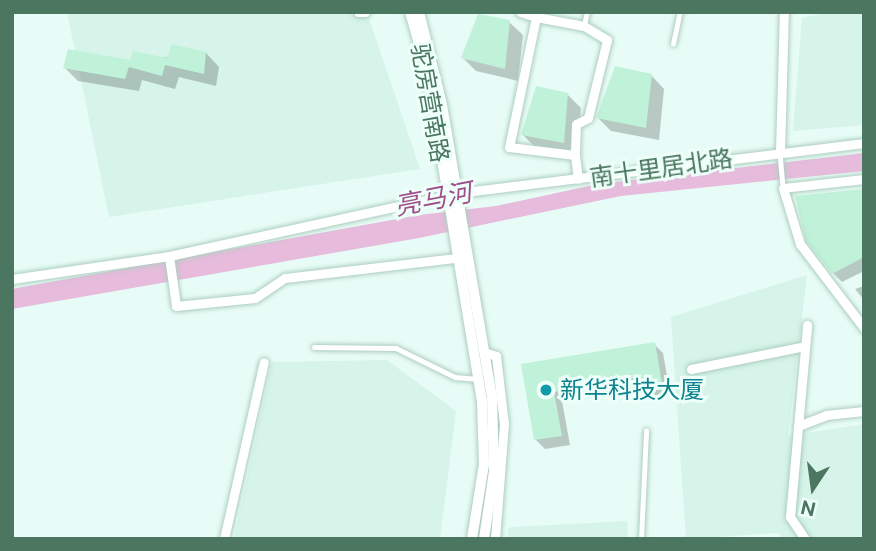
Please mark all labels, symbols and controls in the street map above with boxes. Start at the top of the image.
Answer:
street label: 驼房营南路 [405,41,455,165]
street label: 南十里居北路 [588,144,734,192]
water label: 亮马河 [392,176,474,222]
place label: 新华科技大厦 [560,376,704,404]
marker: 新华科技大厦 [538,382,554,398]
north arrow [778,453,848,523]
text: N [799,496,818,521]

